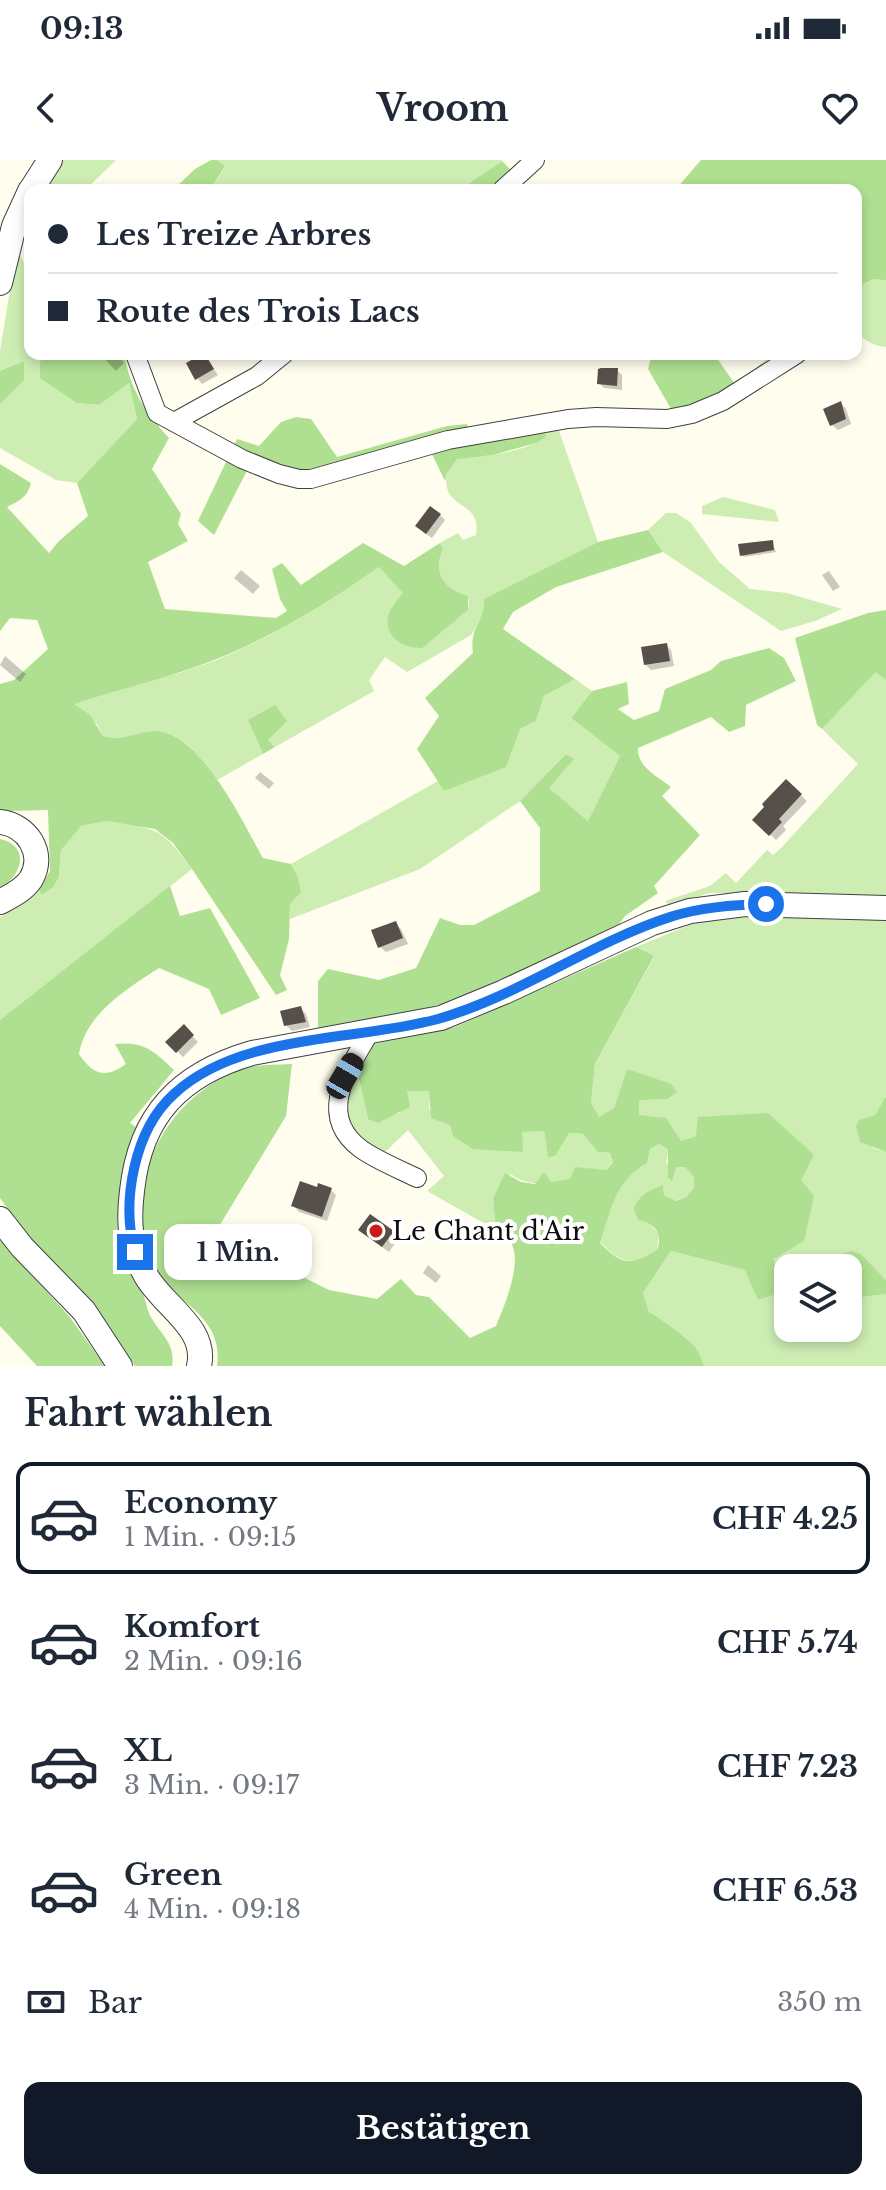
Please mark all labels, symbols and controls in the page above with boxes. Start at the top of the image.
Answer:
text: 09:13 [40,10,124,47]
icon: back [24,86,68,130]
text: Vroom [377,86,509,131]
icon: heart [818,86,862,130]
text: Les Treize Arbres [96,216,371,253]
text: Route des Trois Lacs [96,293,420,330]
route start [748,886,784,922]
car [323,1049,367,1103]
place label: Le Chant d'Air [392,1215,585,1247]
marker: Le Chant d'Air [367,1222,385,1240]
callout: 1 Min. [163,1224,311,1280]
route end [117,1234,153,1270]
text: 1 Min. [196,1236,280,1268]
map controls [774,1254,862,1342]
button: layers [774,1254,862,1342]
text: Fahrt wählen [24,1391,272,1436]
icon: car [28,1482,100,1554]
text: Economy [124,1484,277,1521]
text: CHF 4.25 [712,1500,858,1537]
text: 1 Min. · 09:15 [124,1521,296,1553]
icon: car [28,1606,100,1678]
text: Komfort [124,1608,260,1645]
text: CHF 5.74 [717,1624,858,1661]
text: 2 Min. · 09:16 [124,1645,303,1677]
icon: car [28,1730,100,1802]
text: XL [124,1732,172,1769]
text: CHF 7.23 [717,1748,858,1785]
text: 3 Min. · 09:17 [124,1769,299,1801]
icon: car [28,1854,100,1926]
text: Green [124,1856,222,1893]
text: CHF 6.53 [712,1872,858,1909]
text: 4 Min. · 09:18 [124,1893,301,1925]
icon: cash [24,1980,68,2024]
text: Bar [88,1984,142,2021]
text: 350 m [777,1986,862,2018]
button: Bestätigen [24,2082,862,2174]

